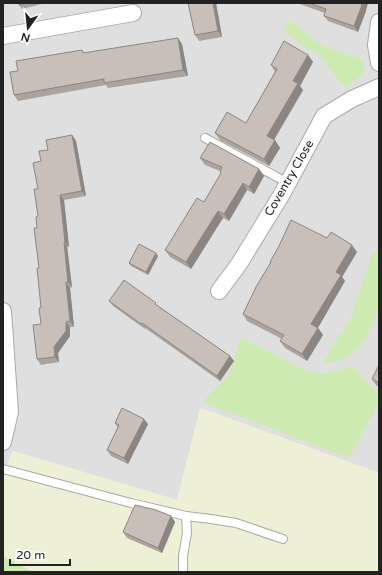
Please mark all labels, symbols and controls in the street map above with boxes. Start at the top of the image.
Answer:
north arrow [8,8,48,48]
text: N [20,30,31,45]
street label: Coventry Close [262,137,317,219]
scale bar [10,541,70,567]
text: 20 m [16,548,45,562]

